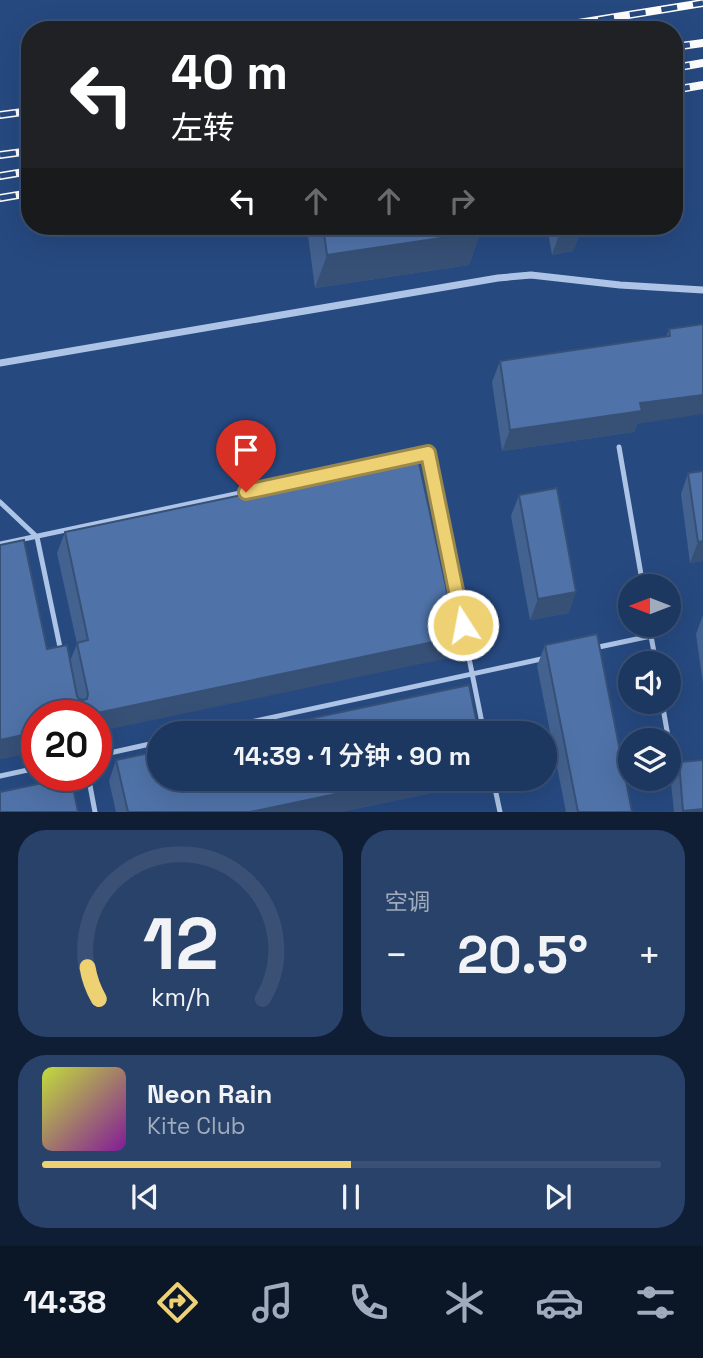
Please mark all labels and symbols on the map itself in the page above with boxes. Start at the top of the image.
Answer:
pin [216,420,276,492]
north arrow [618,574,681,637]
position arrow [426,588,500,662]
speed limit sign: 20 [21,700,112,791]

